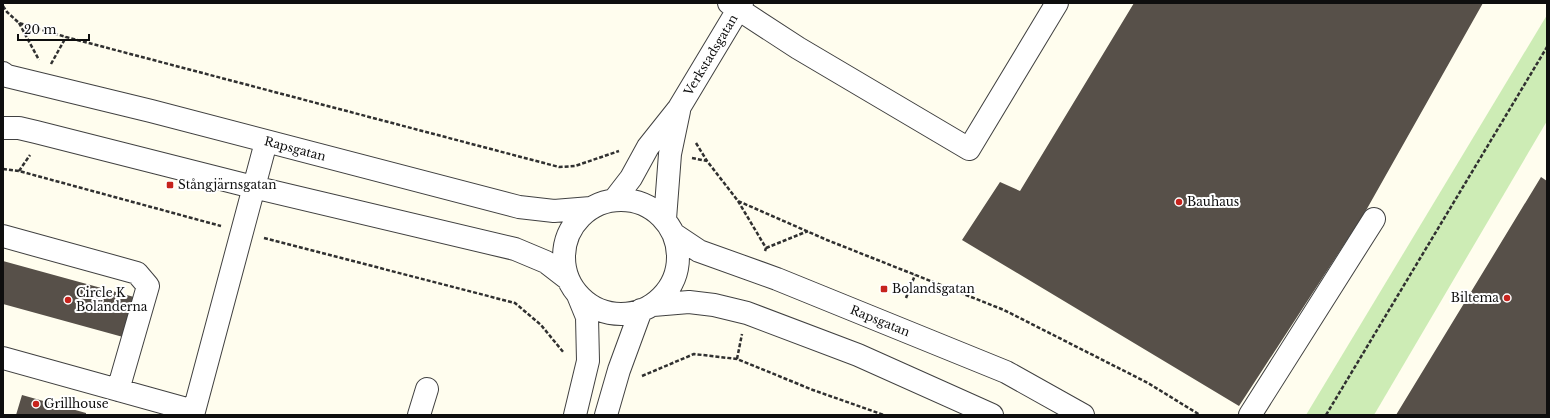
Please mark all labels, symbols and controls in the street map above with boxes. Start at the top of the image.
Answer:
street label: Verkstadsgatan [680,12,741,99]
scale bar [18,16,89,42]
text: 20 m [24,22,56,37]
street label: Rapsgatan [263,133,327,164]
place label: Stångjärnsgatan [178,177,277,192]
marker: Stångjärnsgatan [165,180,175,190]
place label: Bauhaus [1187,194,1239,209]
marker: Bauhaus [1174,197,1184,207]
place label: Bolandsgatan [892,281,975,296]
marker: Bolandsgatan [879,284,889,294]
place label: Circle K Boländerna [76,285,148,314]
place label: Biltema [1451,290,1499,305]
marker: Biltema [1502,293,1512,303]
marker: Circle K Boländerna [63,295,73,305]
street label: Rapsgatan [848,302,912,339]
place label: Grillhouse [44,396,109,411]
marker: Grillhouse [31,399,41,409]

